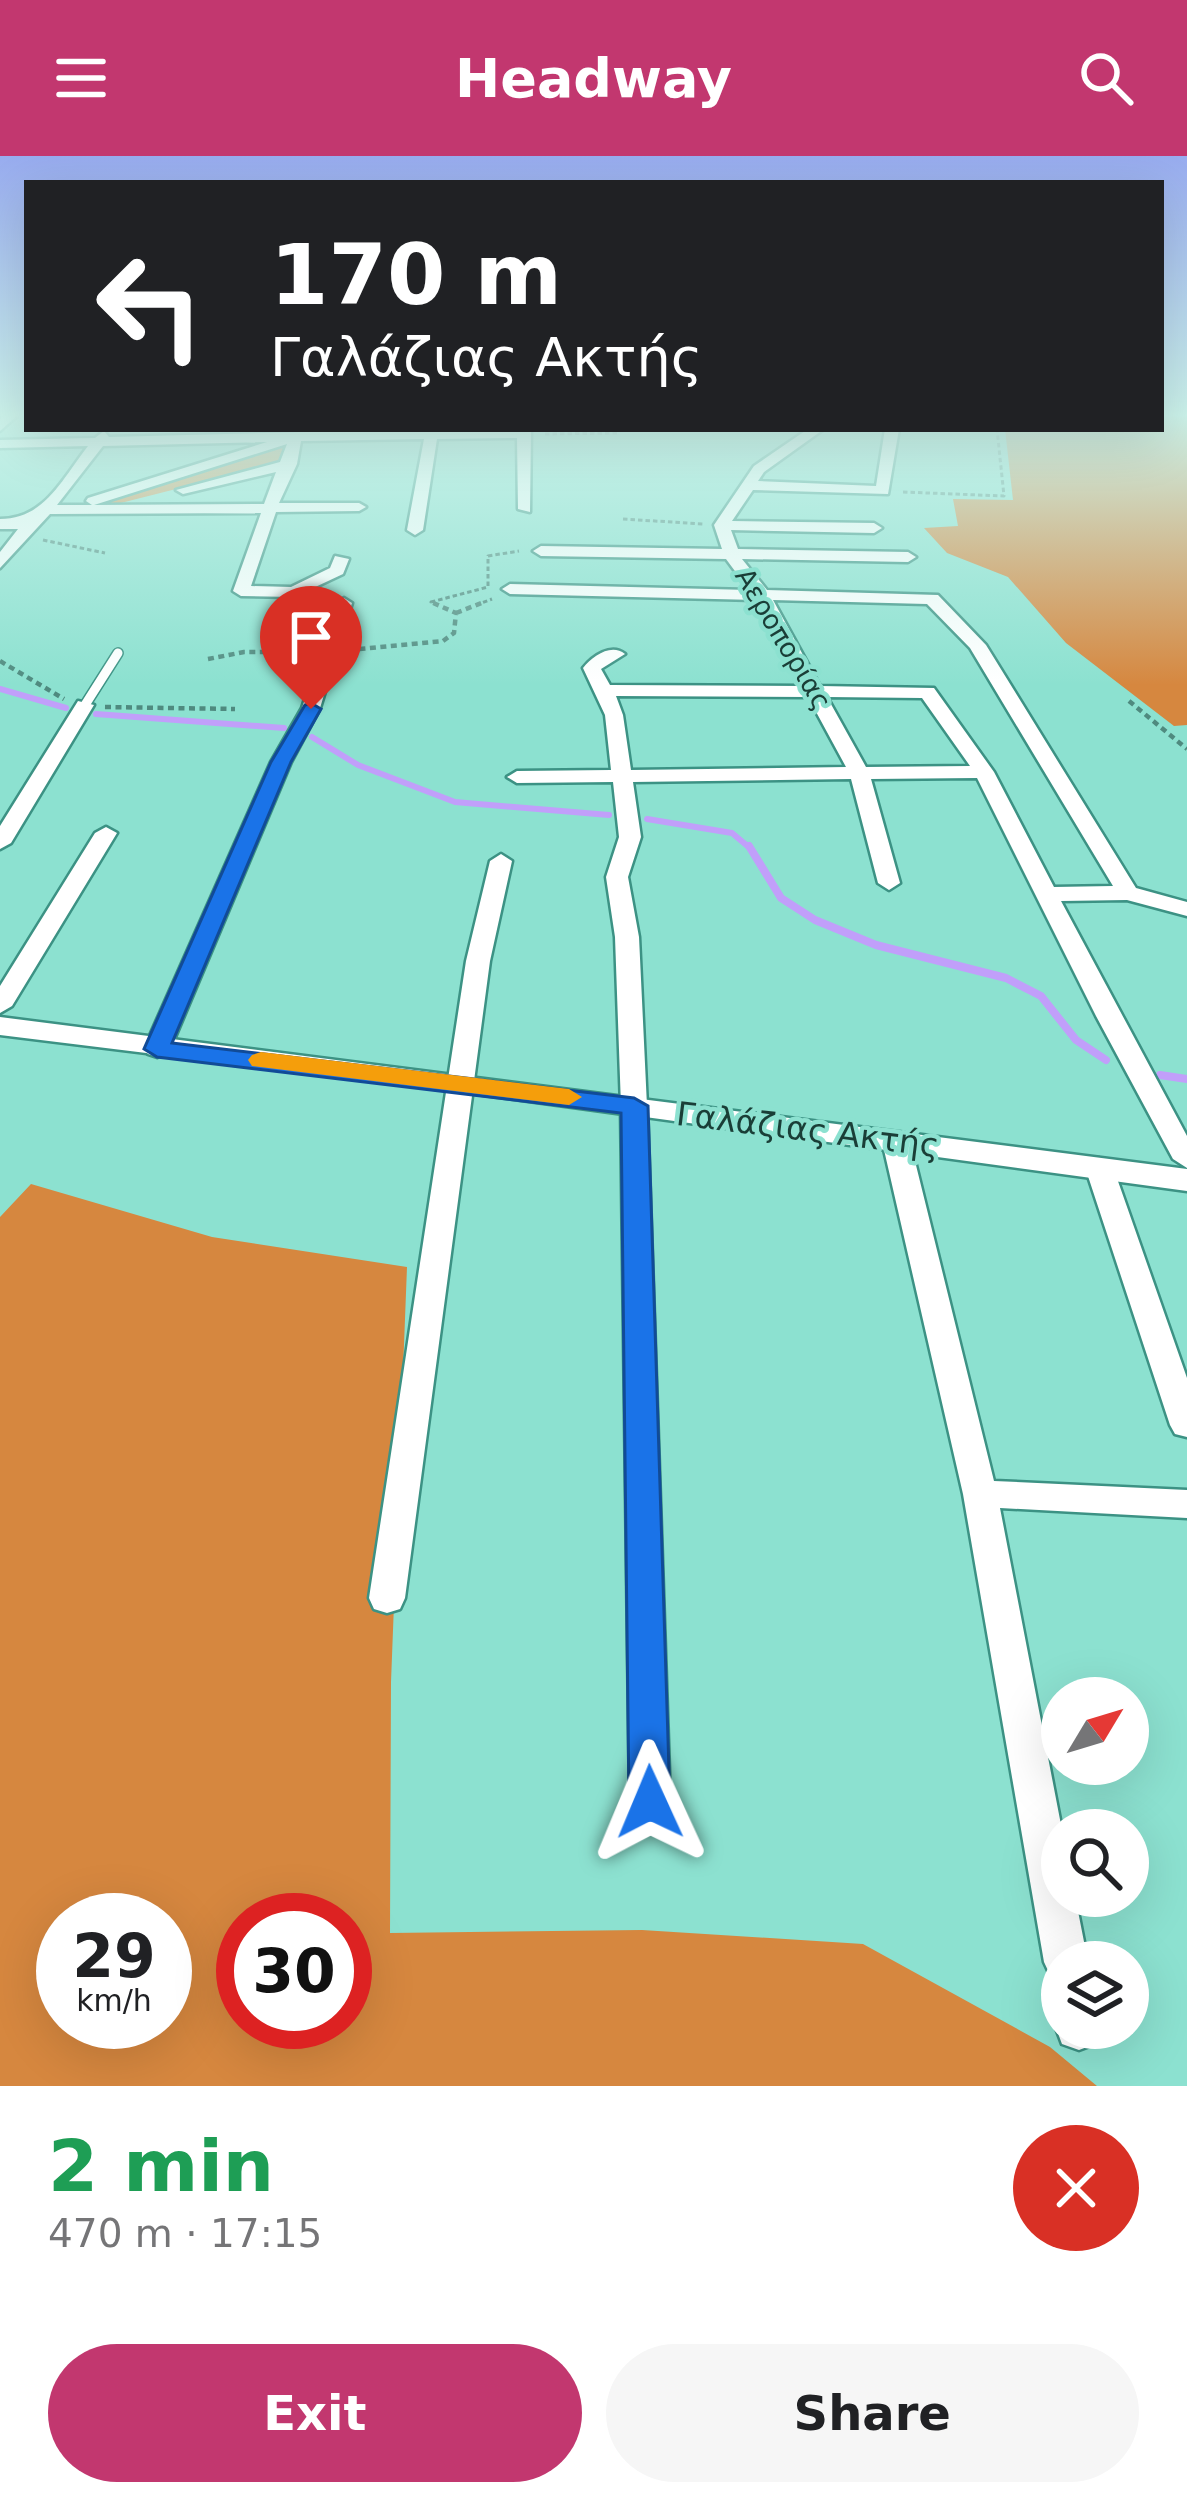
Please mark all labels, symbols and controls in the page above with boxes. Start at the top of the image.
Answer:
icon: menu [48,45,114,111]
icon: search [1073,45,1139,111]
text: Headway [455,47,732,110]
text: 170 m [270,226,562,324]
icon: left [72,228,228,384]
text: Γαλάζιας Ακτής [270,326,703,389]
street label: Αεροπορίας [729,562,838,715]
pin [260,586,362,709]
icon: arrive [278,604,344,670]
street label: Γαλάζιας Ακτής [674,1094,941,1165]
north arrow [1041,1677,1149,1785]
map controls [1041,1677,1149,2049]
position arrow [587,1739,713,1865]
button: search [1041,1809,1149,1917]
speed limit sign: 30 [216,1893,372,2049]
text: 29 [72,1921,156,1991]
button: layers [1041,1941,1149,2049]
text: km/h [76,1983,152,2018]
text: 2 min [48,2124,274,2208]
button: close [1013,2125,1139,2251]
text: 470 m · 17:15 [48,2211,322,2256]
button: Exit [48,2344,582,2482]
button: Share [606,2344,1139,2482]

